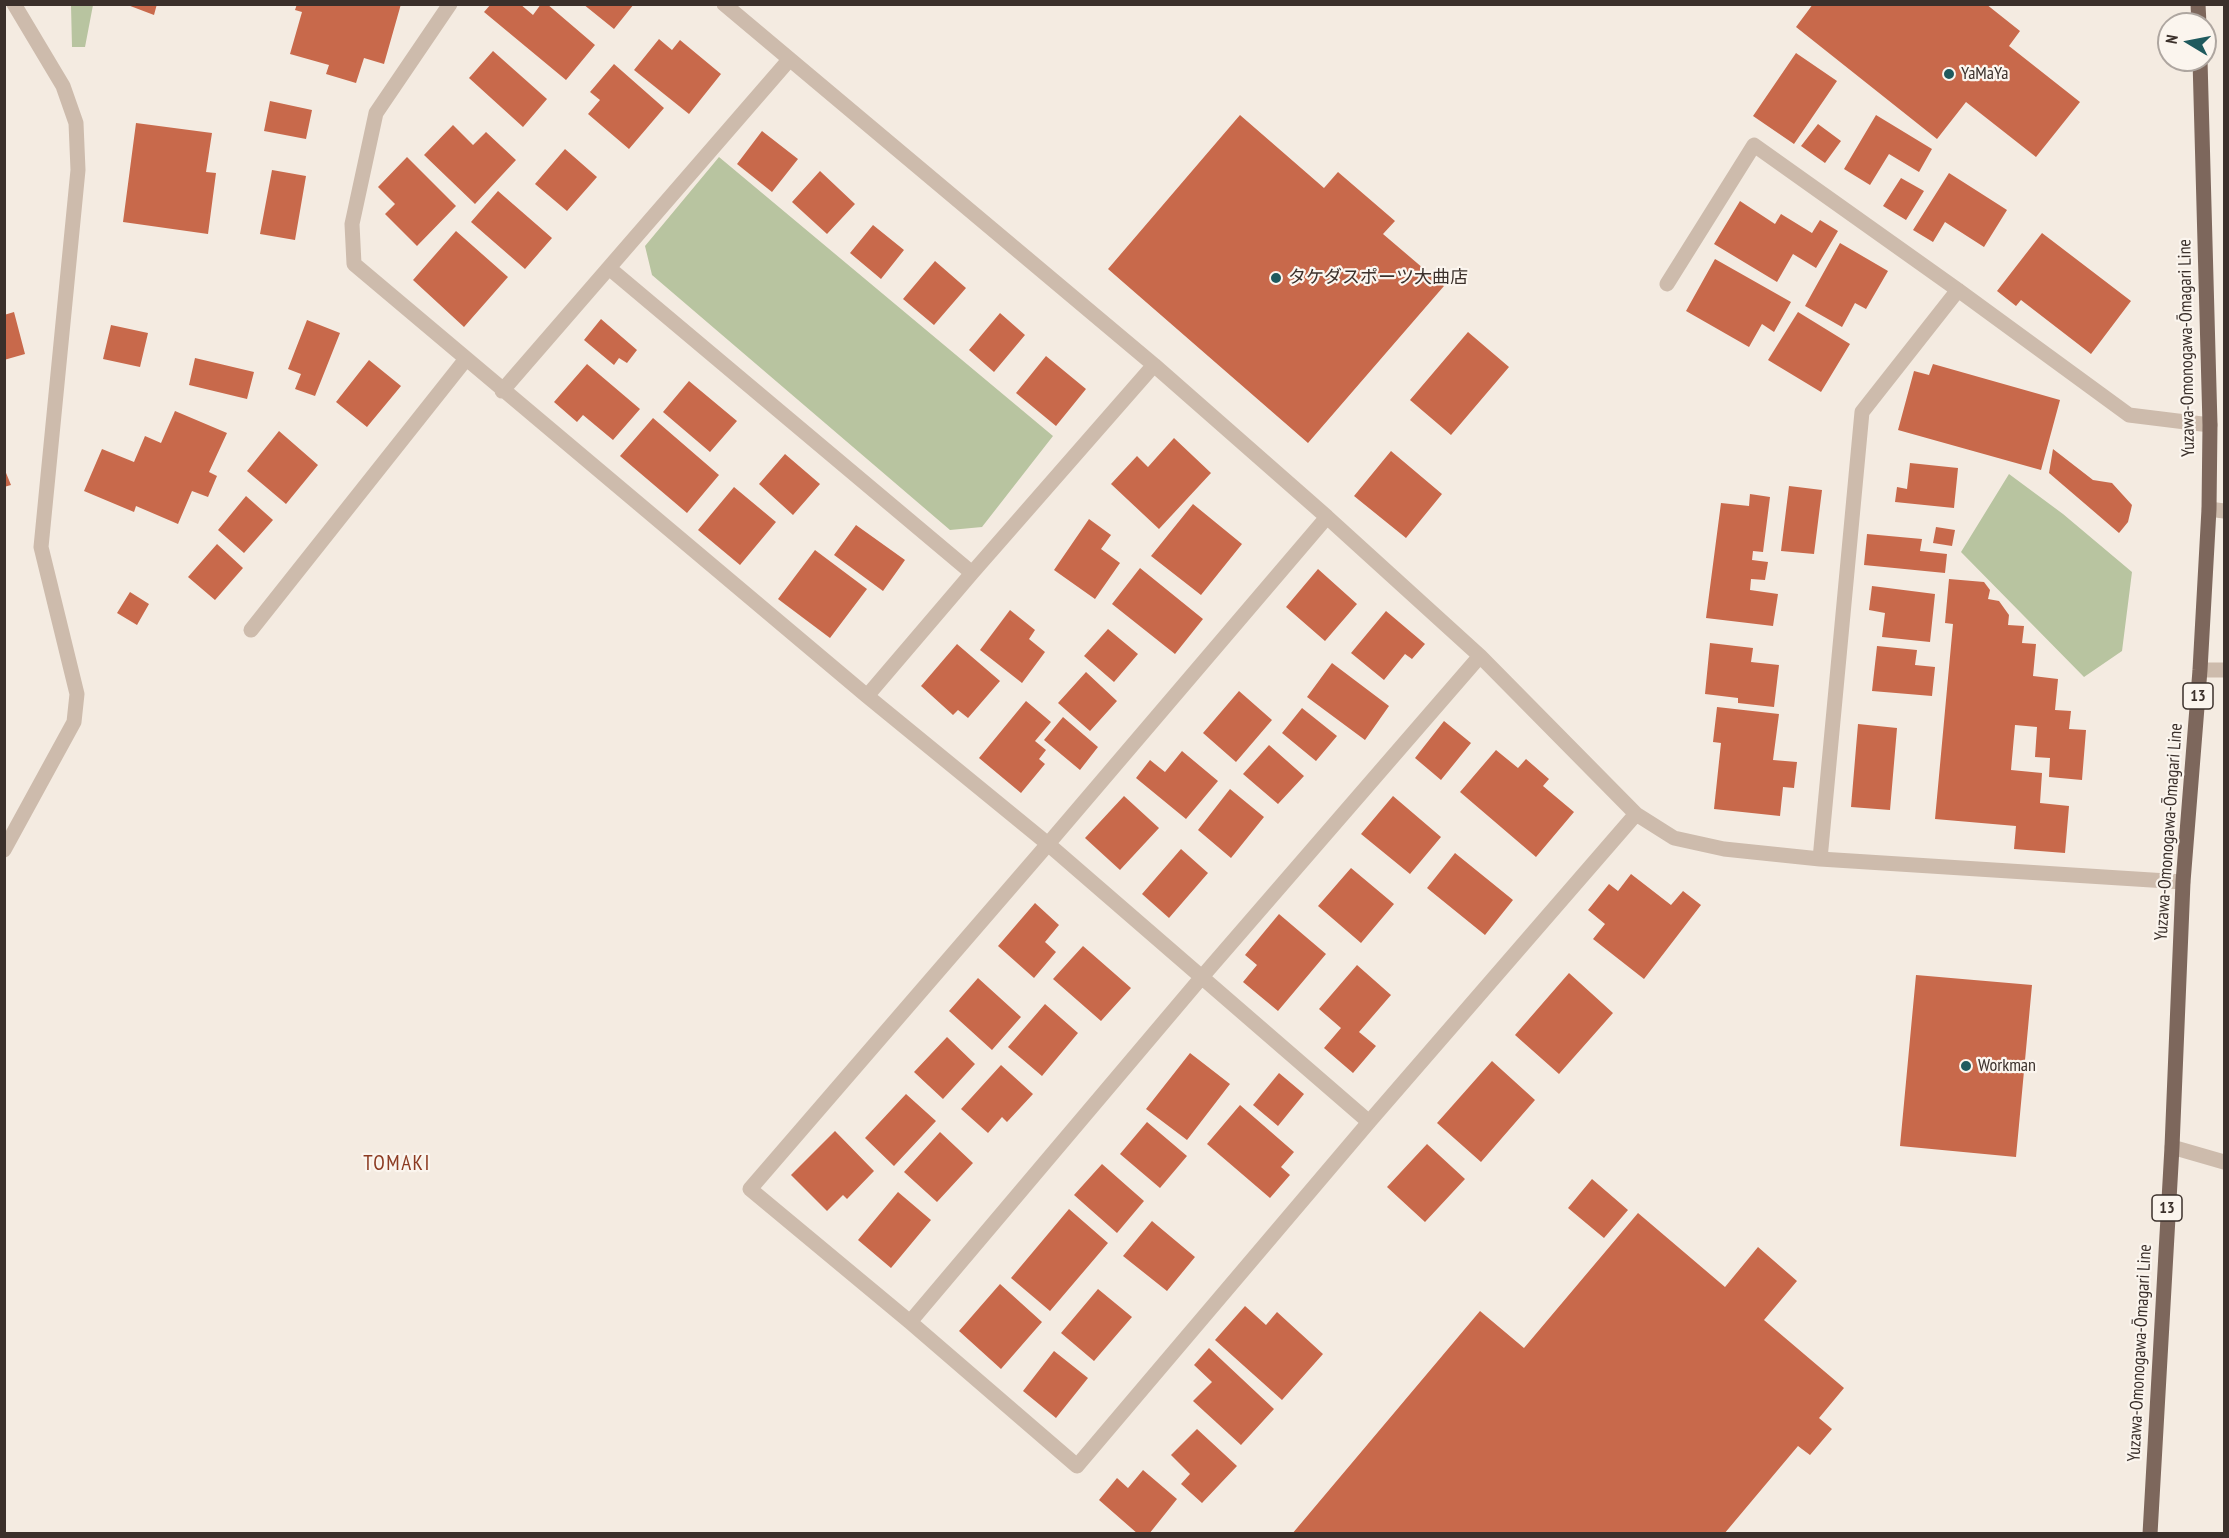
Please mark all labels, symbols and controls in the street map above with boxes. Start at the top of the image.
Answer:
north arrow [2157,12,2217,72]
text: N [2161,33,2182,45]
place label: YaMaYa [1961,63,2008,85]
marker: YaMaYa [1942,67,1956,81]
street label: Yuzawa-Omonogawa-Ōmagari Line [2174,239,2200,457]
place label: タケダスポーツ大曲店 [1288,267,1468,289]
marker: タケダスポーツ大曲店 [1269,271,1283,285]
road number: 13 [2183,683,2213,709]
street label: Yuzawa-Omonogawa-Ōmagari Line [2151,723,2187,941]
place label: Workman [1978,1055,2036,1077]
marker: Workman [1959,1059,1973,1073]
district label: TOMAKI [363,1151,431,1177]
road number: 13 [2152,1195,2182,1221]
street label: Yuzawa-Omonogawa-Ōmagari Line [2124,1244,2156,1462]

